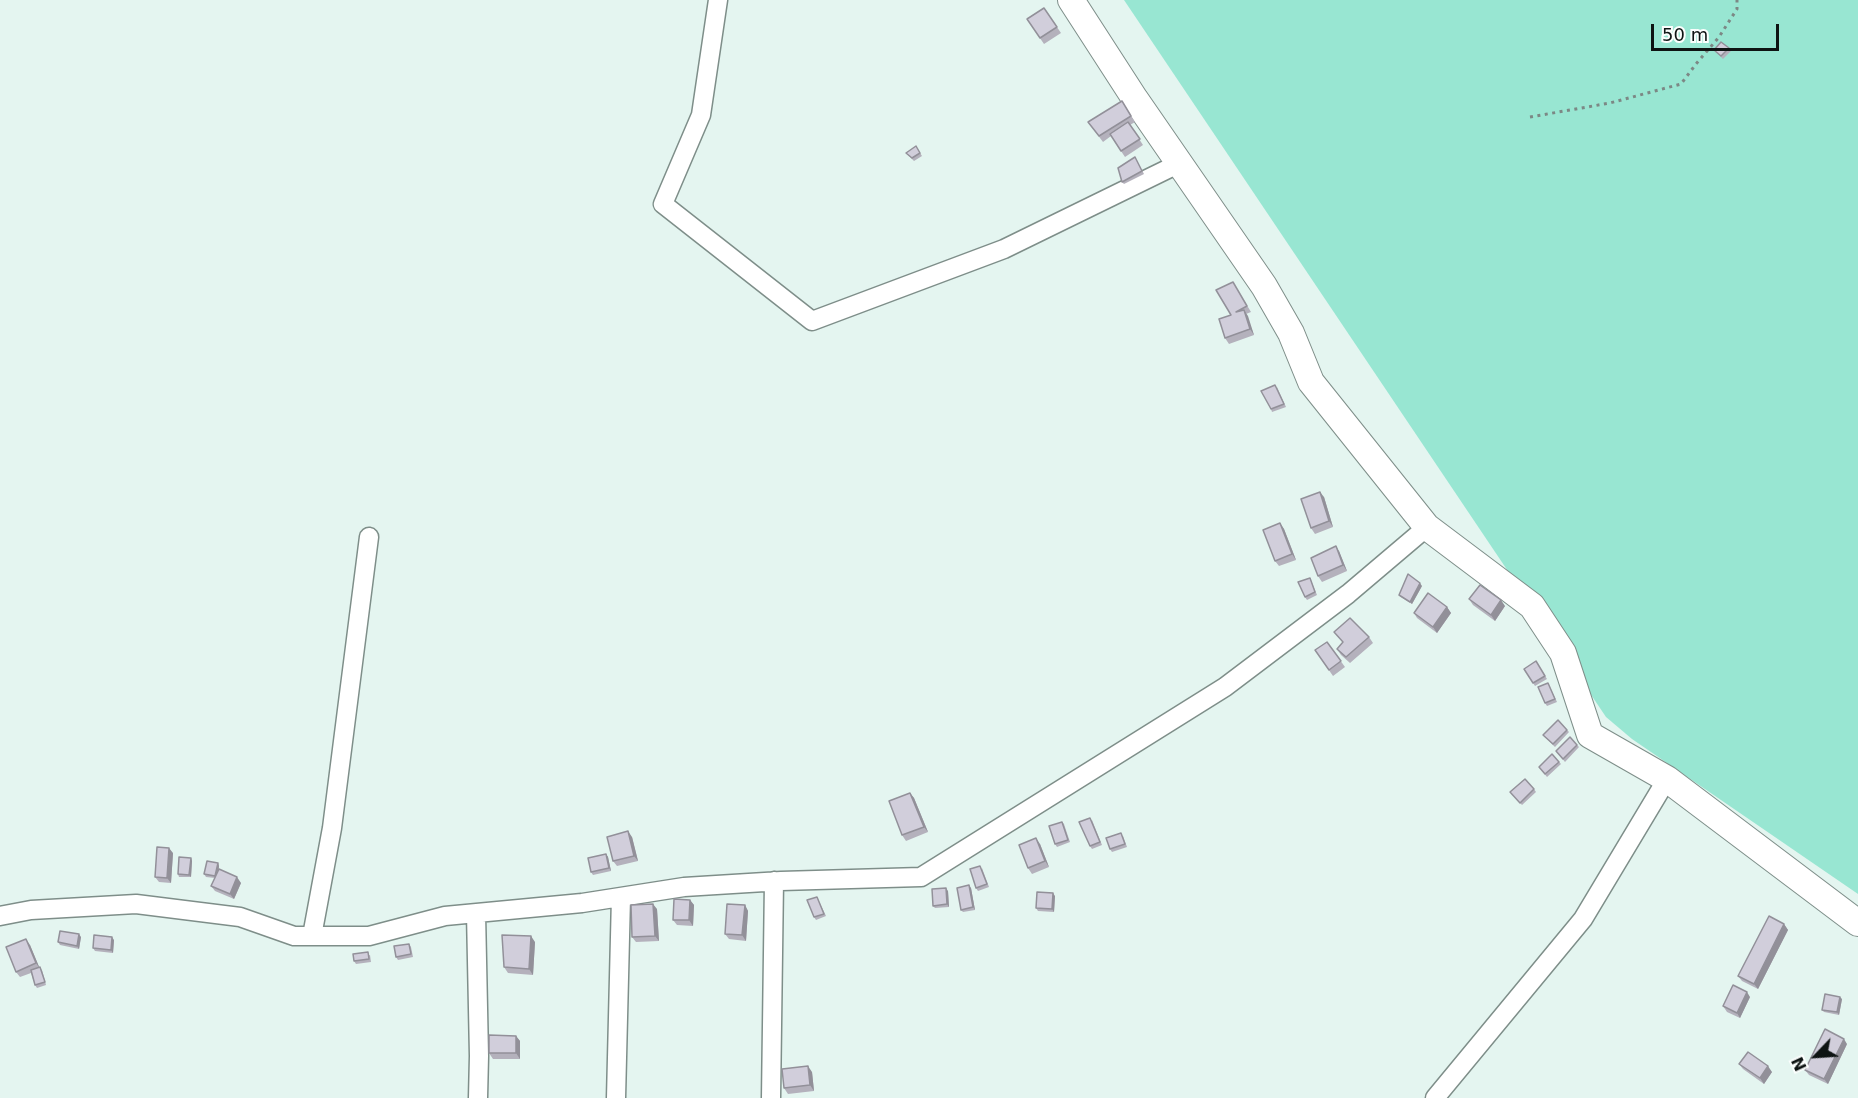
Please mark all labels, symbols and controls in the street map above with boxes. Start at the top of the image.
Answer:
scale bar [1654,12,1782,50]
text: 50 m [1662,24,1708,45]
north arrow [1786,1026,1846,1086]
text: N [1788,1054,1811,1074]

